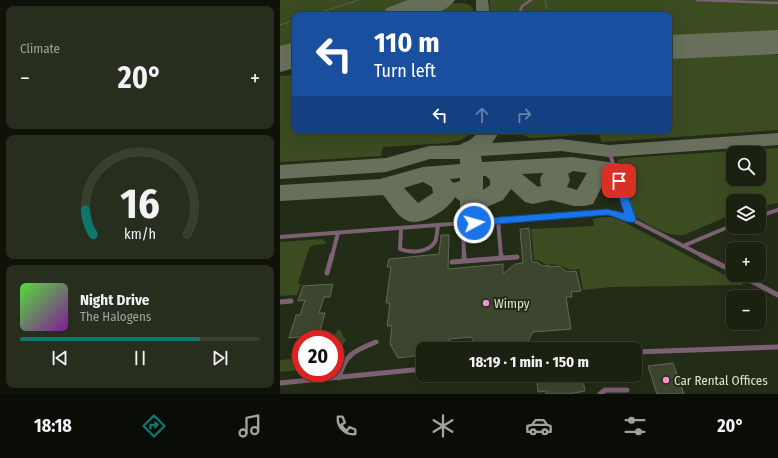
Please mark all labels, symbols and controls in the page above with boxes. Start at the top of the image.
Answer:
text: 110 m [374,26,440,59]
icon: left [308,28,360,80]
text: Climate [20,41,60,56]
text: 20° [118,60,162,96]
text: Turn left [374,60,436,82]
text: − [20,65,30,92]
text: + [250,65,260,92]
icon: left [429,104,451,126]
icon: ahead [471,104,493,126]
icon: right [513,104,535,126]
map controls [726,146,766,330]
button: search [726,146,766,186]
pin [602,164,636,198]
icon: arrive [608,170,630,192]
text: 16 [120,179,160,229]
button: layers [726,194,766,234]
position arrow [453,202,495,244]
text: km/h [124,226,156,243]
button: + [726,242,766,282]
button: − [726,290,766,330]
text: Night Drive [80,291,149,309]
place label: Wimpy [494,296,530,311]
marker: Wimpy [481,298,491,308]
text: The Halogens [80,309,151,324]
speed limit sign: 20 [292,330,344,382]
icon: previous [49,347,71,369]
icon: pause [129,347,151,369]
icon: next [209,347,231,369]
text: 18:19 · 1 min · 150 m [469,353,589,371]
place label: Car Rental Offices [674,373,768,388]
marker: Car Rental Offices [661,375,671,385]
icon: directions [140,412,168,440]
icon: music [236,412,264,440]
icon: phone [332,412,360,440]
icon: climate [429,412,457,440]
icon: car [525,412,553,440]
icon: filters [621,412,649,440]
text: 18:18 [34,415,72,437]
text: 20° [717,415,744,437]

